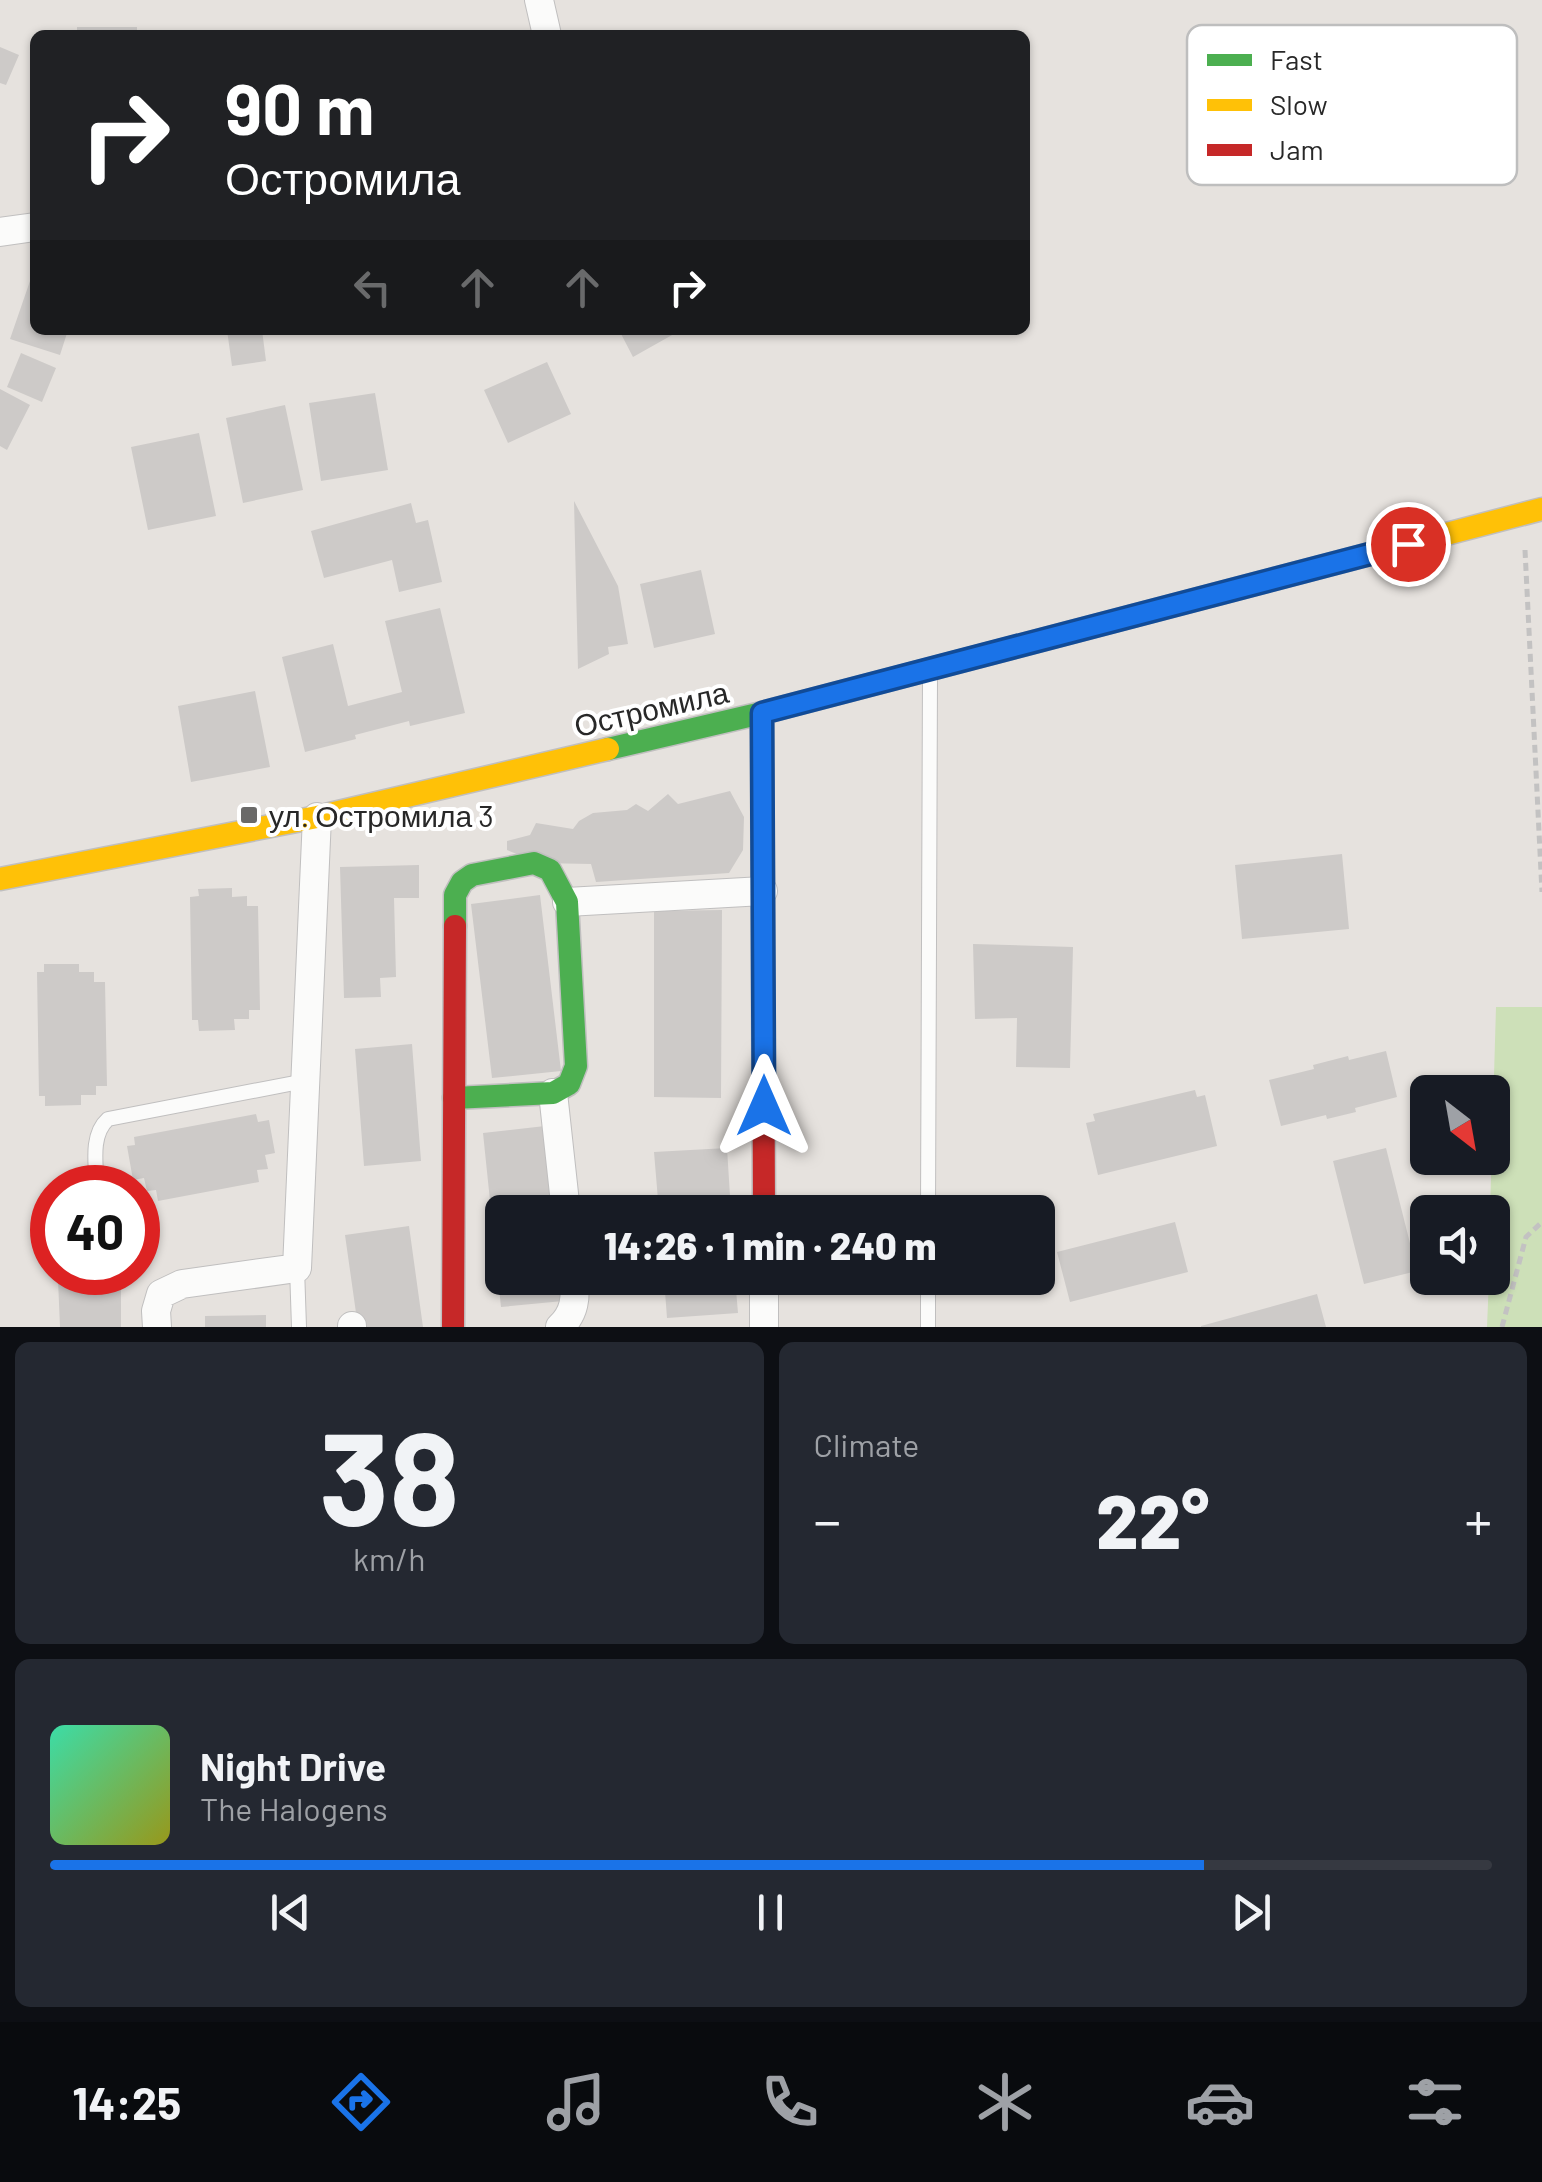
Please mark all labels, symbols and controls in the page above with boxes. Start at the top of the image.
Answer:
legend [1187,25,1517,185]
text: Fast [1270,42,1323,76]
text: 90 m [225,65,375,149]
icon: right [60,70,190,200]
text: Slow [1270,87,1328,121]
text: Jam [1270,132,1324,166]
text: Остромила [225,150,461,204]
icon: left [345,260,400,315]
icon: ahead [450,260,505,315]
icon: ahead [555,260,610,315]
icon: right [660,260,715,315]
pin [1366,502,1451,587]
icon: arrive [1381,517,1436,572]
street label: Остромила [570,673,732,743]
place label: ул. Остромила 3 [269,797,494,833]
marker: ул. Остромила 3 [238,804,260,826]
position arrow [712,1054,816,1158]
north arrow [1410,1075,1510,1175]
map controls [1410,1075,1510,1295]
speed limit sign: 40 [30,1165,160,1295]
button: sound [1410,1195,1510,1295]
text: 14:26 · 1 min · 240 m [604,1222,936,1268]
text: 38 [319,1396,460,1552]
text: Climate [814,1425,919,1463]
text: 22° [1096,1474,1209,1564]
text: − [814,1486,841,1552]
text: + [1464,1486,1492,1552]
text: km/h [353,1539,425,1577]
text: Night Drive [200,1743,386,1789]
text: The Halogens [200,1789,388,1827]
icon: previous [263,1885,318,1940]
icon: pause [743,1885,798,1940]
icon: next [1224,1885,1279,1940]
icon: directions [326,2067,396,2137]
icon: music [541,2067,611,2137]
icon: phone [755,2067,825,2137]
icon: climate [970,2067,1040,2137]
icon: car [1185,2067,1255,2137]
icon: filters [1400,2067,1470,2137]
text: 14:25 [72,2075,181,2129]

